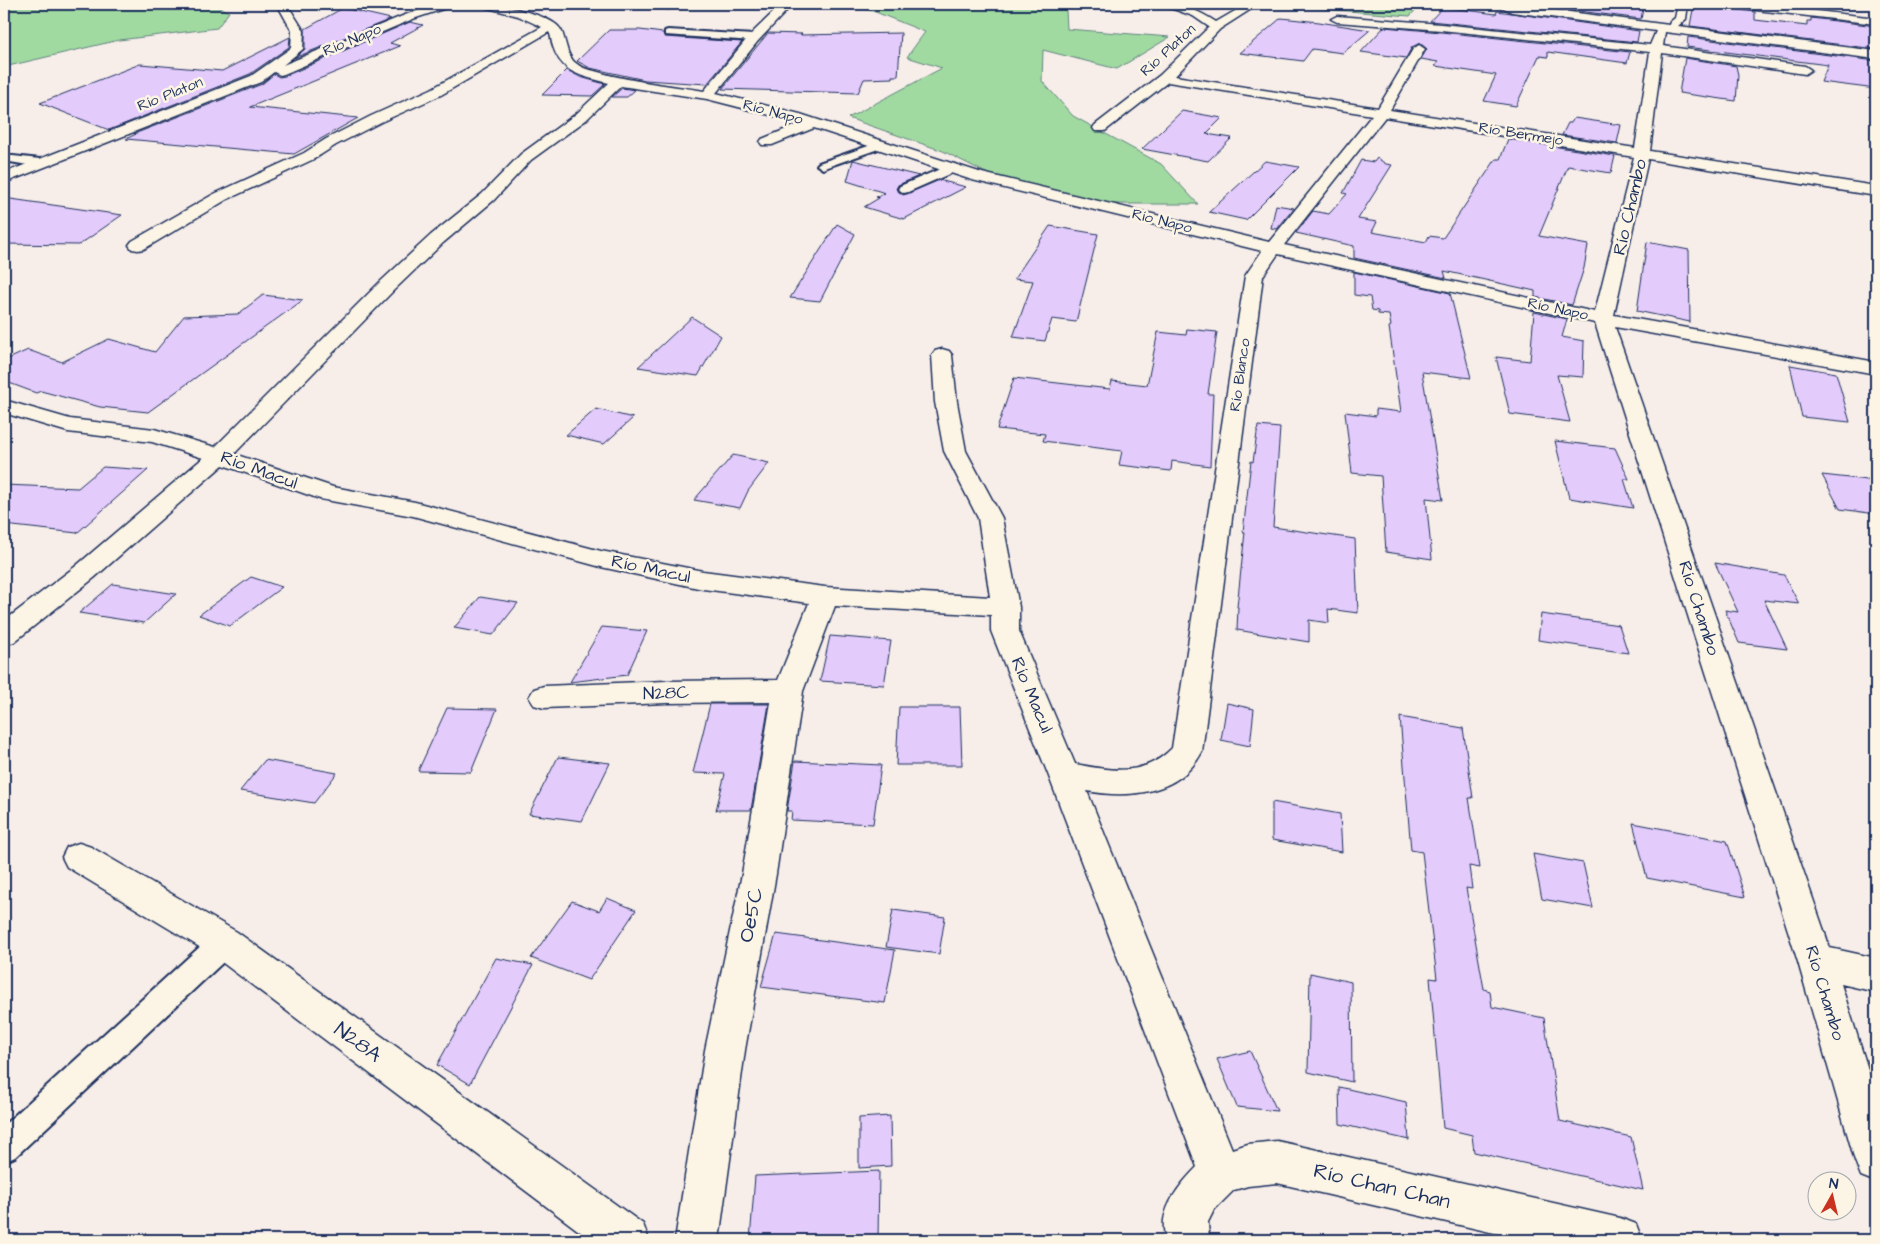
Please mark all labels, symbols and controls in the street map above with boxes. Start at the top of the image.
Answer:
street label: Río Napo [320,18,385,62]
street label: Río Platon [1136,18,1201,81]
street label: Río Platon [134,71,206,117]
street label: Río Napo [741,94,806,130]
street label: Río Bermejo [1477,117,1565,151]
street label: Río Chambo [1607,156,1653,258]
street label: Río Napo [1130,203,1195,239]
street label: Río Napo [1526,292,1591,326]
street label: Río Blanco [1224,337,1256,413]
street label: Río Macul [217,445,301,496]
street label: Río Macul [609,548,693,590]
street label: Río Chambo [1672,558,1726,658]
street label: Río Macul [1005,653,1059,737]
street label: N28C [643,680,690,706]
street label: Oe5C [732,885,771,945]
street label: Río Chambo [1799,943,1851,1043]
street label: N28A [328,1015,388,1069]
street label: Río Chan Chan [1311,1156,1453,1216]
north arrow [1808,1172,1858,1222]
text: N [1828,1174,1840,1195]

